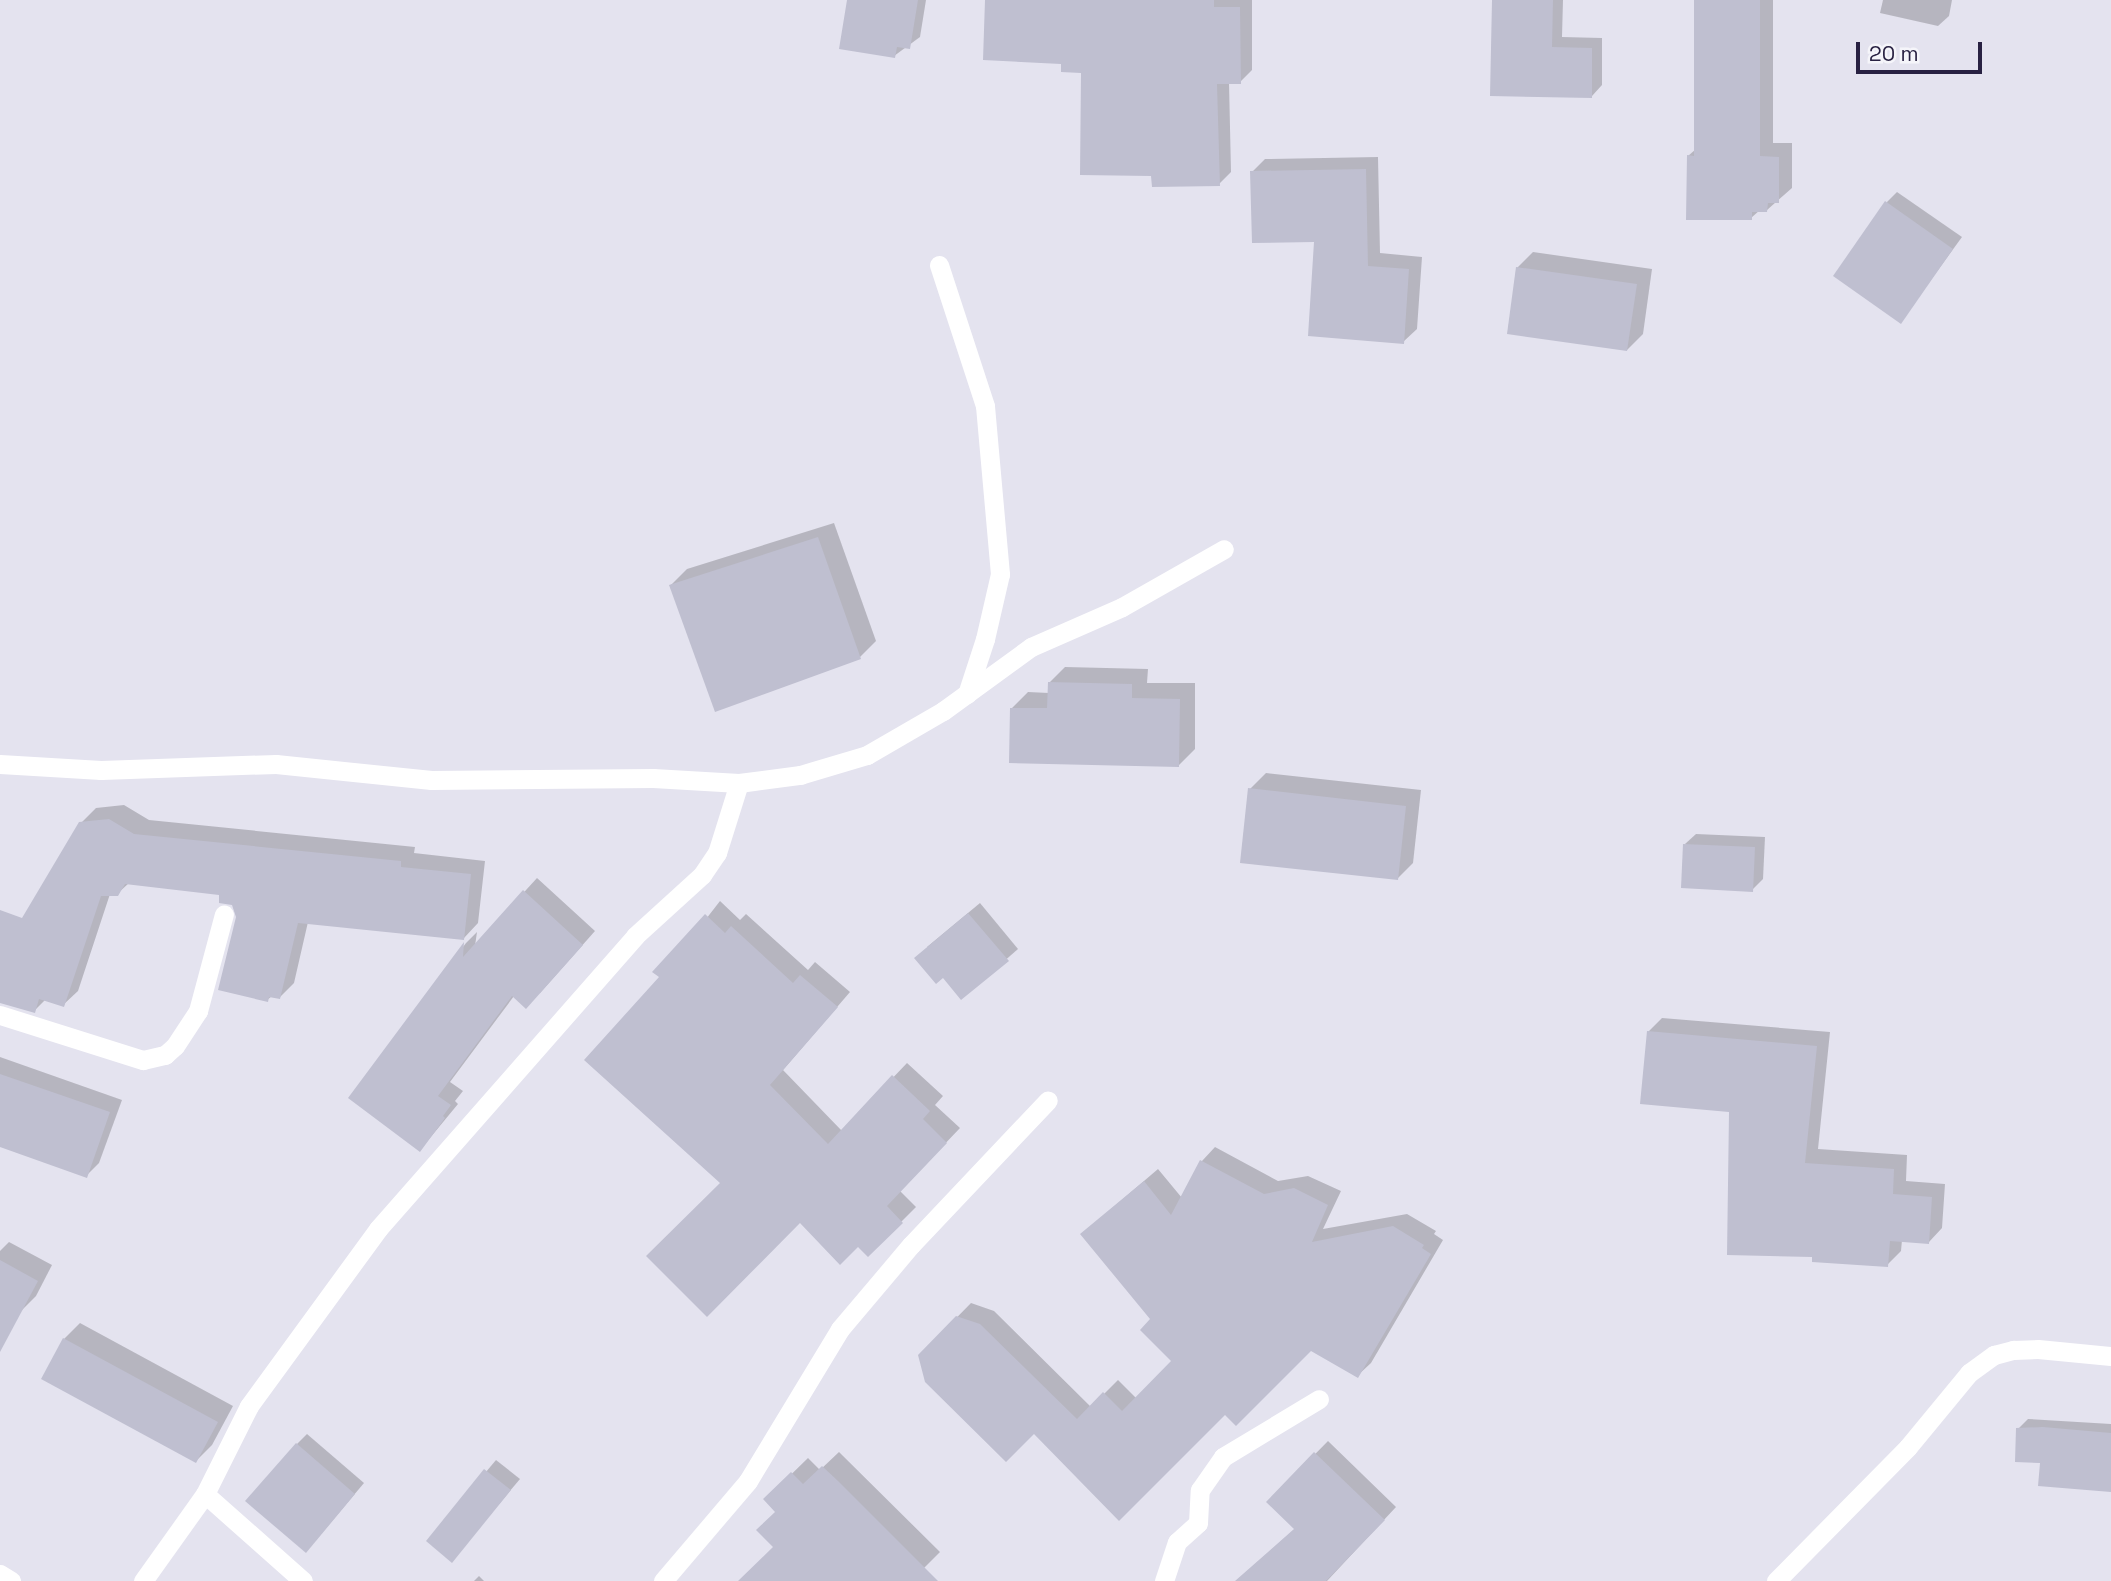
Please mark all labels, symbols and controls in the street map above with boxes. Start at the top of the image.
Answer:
scale bar [1859,28,1985,72]
text: 20 m [1869,40,1919,67]

